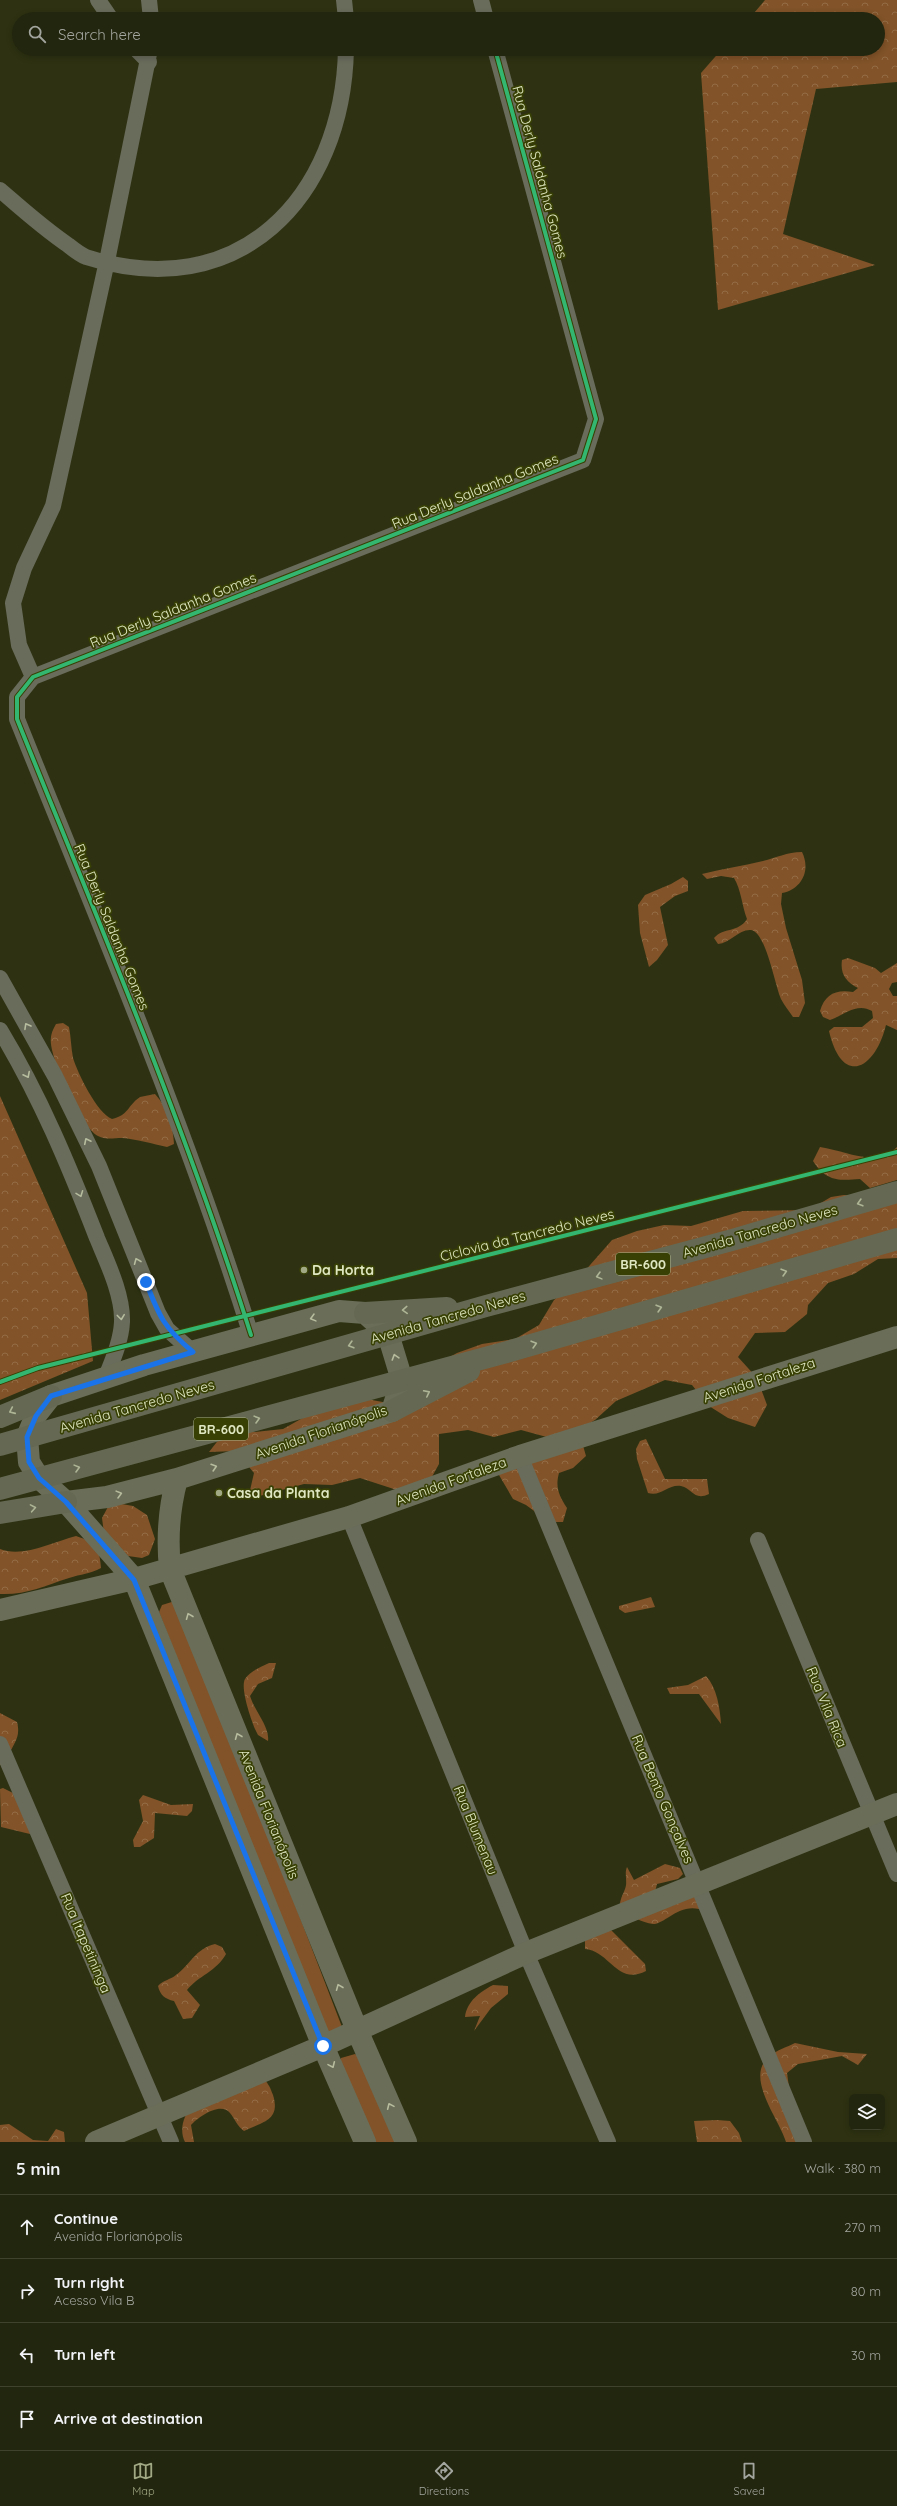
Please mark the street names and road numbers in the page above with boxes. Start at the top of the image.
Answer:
street label: Rua Derly Saldanha Gomes [508,84,572,260]
street label: Rua Derly Saldanha Gomes [389,449,561,533]
street label: Rua Derly Saldanha Gomes [87,568,259,652]
street label: Rua Derly Saldanha Gomes [70,841,154,1013]
street label: Avenida Tancredo Neves [680,1200,840,1262]
street label: Ciclovia da Tancredo Neves [438,1205,616,1265]
road number: BR-600 [616,1253,670,1275]
street label: Avenida Tancredo Neves [368,1286,528,1348]
street label: Avenida Fortaleza [701,1353,817,1407]
street label: Avenida Tancredo Neves [57,1375,217,1437]
street label: Avenida Florianópolis [253,1401,389,1463]
road number: BR-600 [194,1418,248,1440]
street label: Avenida Fortaleza [393,1453,509,1509]
street label: Rua Vila Rica [803,1664,851,1750]
street label: Rua Bento Gonçalves [628,1732,698,1866]
street label: Avenida Florianópolis [235,1746,303,1882]
street label: Rua Blumenau [450,1783,502,1877]
street label: Rua Itapetininga [57,1890,115,1996]

